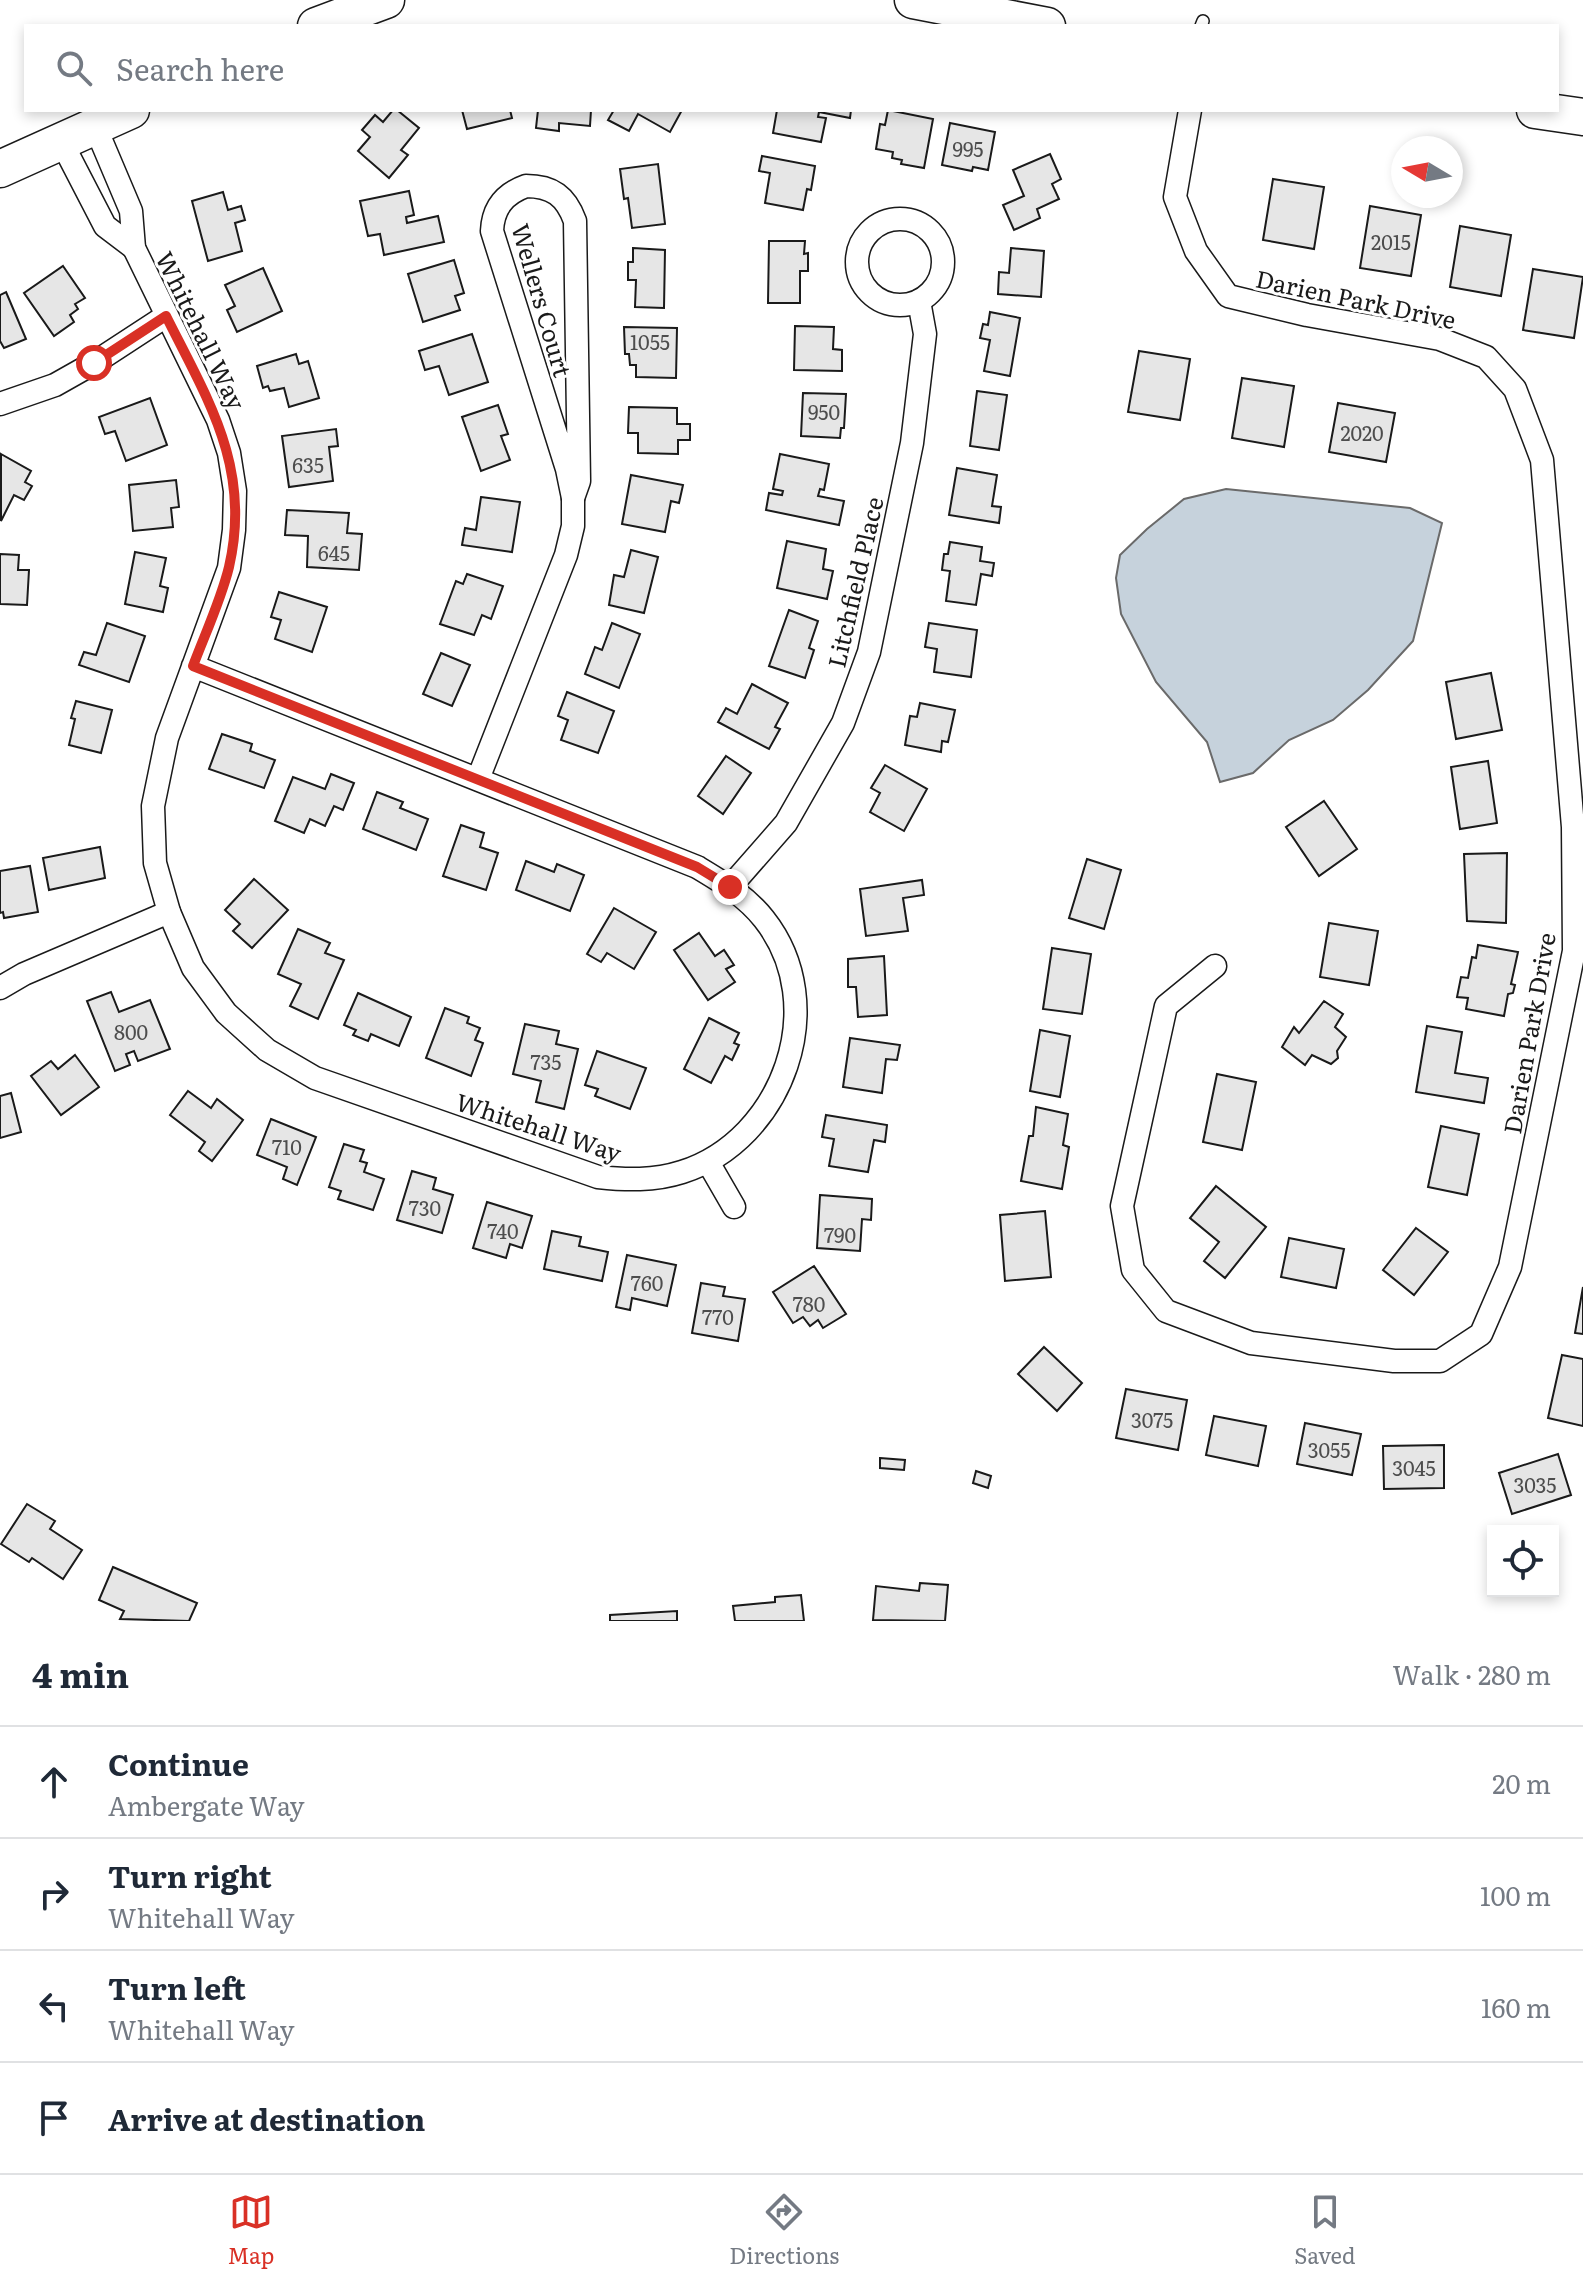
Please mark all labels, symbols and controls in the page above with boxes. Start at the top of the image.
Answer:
search box [24,24,1559,112]
icon: search [52,46,96,90]
text: Search here [116,46,284,90]
house number: 995 [952,133,984,163]
north arrow [1391,136,1463,208]
street label: Wellers Court [504,219,582,381]
house number: 2015 [1371,226,1411,256]
street label: Whitehall Way [149,245,256,415]
street label: Darien Park Drive [1253,260,1459,336]
house number: 1055 [630,326,670,356]
route start [76,345,112,381]
house number: 950 [808,396,840,426]
house number: 2020 [1340,417,1384,447]
house number: 635 [292,449,324,479]
street label: Litchfield Place [817,493,891,671]
house number: 645 [318,537,350,567]
route end [712,869,748,905]
street label: Darien Park Drive [1493,930,1563,1136]
house number: 800 [114,1016,148,1046]
house number: 735 [531,1046,561,1076]
street label: Whitehall Way [452,1083,626,1169]
house number: 710 [272,1131,302,1161]
house number: 730 [409,1192,441,1222]
house number: 740 [487,1215,519,1245]
house number: 790 [824,1219,856,1249]
house number: 760 [631,1267,663,1297]
house number: 780 [793,1288,825,1318]
house number: 770 [702,1301,734,1331]
house number: 3075 [1131,1404,1173,1434]
house number: 3055 [1308,1434,1350,1464]
house number: 3045 [1392,1452,1436,1482]
house number: 3035 [1514,1469,1557,1499]
map controls [1487,1525,1559,1597]
button: locate [1487,1525,1559,1597]
text: 4 min [32,1648,129,1698]
text: Walk · 280 m [1392,1654,1551,1693]
text: Continue [108,1741,249,1785]
icon: ahead [32,1760,76,1804]
text: 20 m [1492,1763,1551,1802]
text: Ambergate Way [108,1785,304,1824]
text: Turn right [108,1853,272,1897]
icon: right [32,1872,76,1916]
text: 100 m [1480,1875,1551,1914]
text: Whitehall Way [108,1897,294,1936]
text: Turn left [108,1965,246,2009]
icon: left [32,1984,76,2028]
text: 160 m [1481,1987,1551,2026]
text: Whitehall Way [108,2009,294,2048]
icon: arrive [32,2096,76,2140]
text: Arrive at destination [108,2096,425,2140]
tab: Map [227,2190,274,2271]
tab: Directions [729,2190,839,2271]
tab: Saved [1294,2190,1356,2271]

